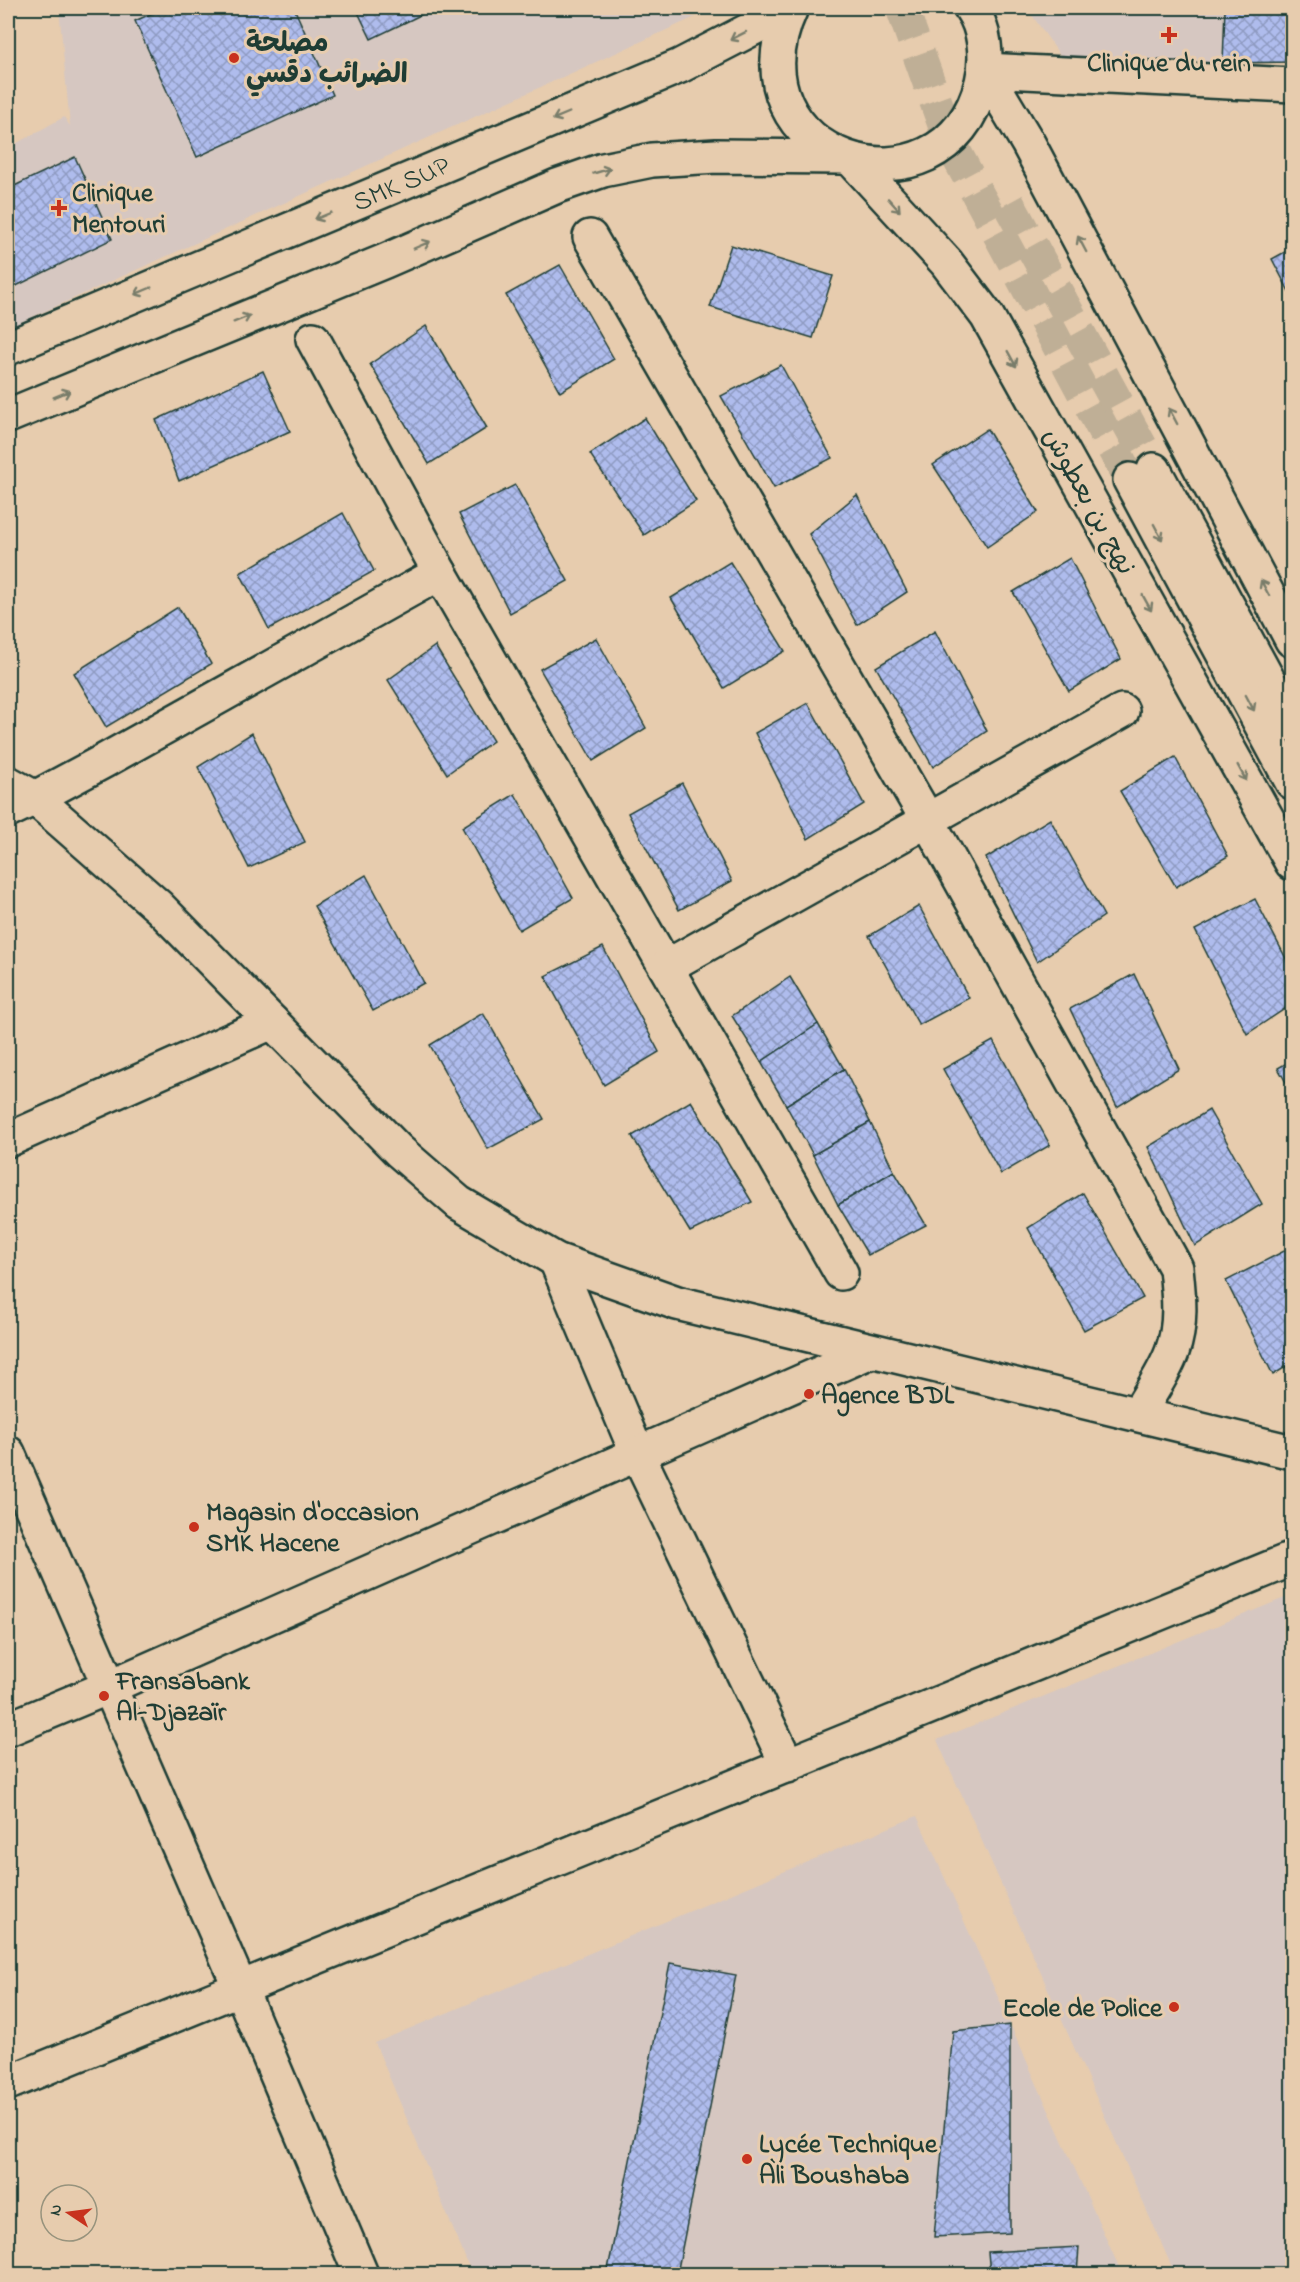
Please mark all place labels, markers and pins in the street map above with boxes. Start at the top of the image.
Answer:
place label: مصلحة الضرائب دقسي [246,25,408,97]
marker: Clinique du rein [1160,26,1178,44]
place label: Clinique du rein [1087,45,1251,84]
marker: مصلحة الضرائب دقسي [227,51,241,65]
place label: Clinique Mentouri [72,175,166,245]
marker: Clinique Mentouri [50,199,68,217]
place label: Agence BDL [821,1377,955,1417]
marker: Agence BDL [802,1387,816,1401]
place label: Magasin d'occasion SMK Hacene [206,1494,419,1564]
marker: Magasin d'occasion SMK Hacene [187,1520,201,1534]
place label: Fransabank Al-Djazaïr [114,1663,251,1733]
marker: Fransabank Al-Djazaïr [97,1689,111,1703]
place label: Ecole de Police [1002,1990,1163,2029]
marker: Ecole de Police [1167,2000,1181,2014]
place label: Lycée Technique Ali Boushaba [759,2126,938,2196]
marker: Lycée Technique Ali Boushaba [740,2152,754,2166]

